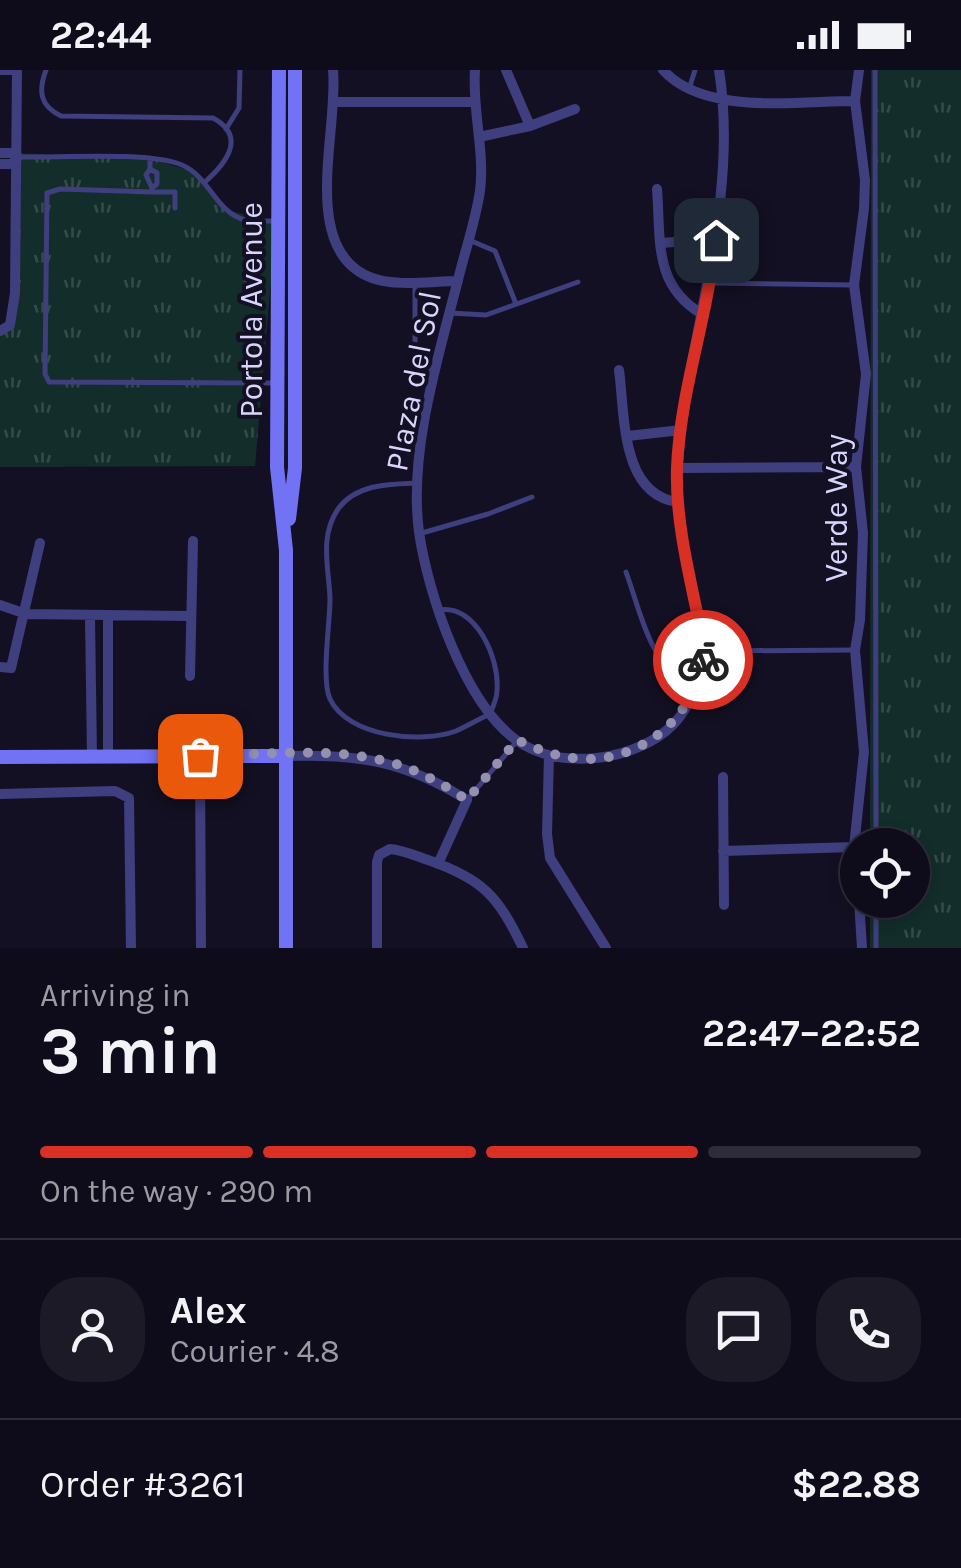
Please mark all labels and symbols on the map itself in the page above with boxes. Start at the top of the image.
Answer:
pin [674,198,759,283]
street label: Portola Avenue [233,202,270,418]
street label: Plaza del Sol [378,288,449,474]
street label: Verde Way [818,434,855,582]
courier [653,610,753,710]
pin [158,714,243,799]

